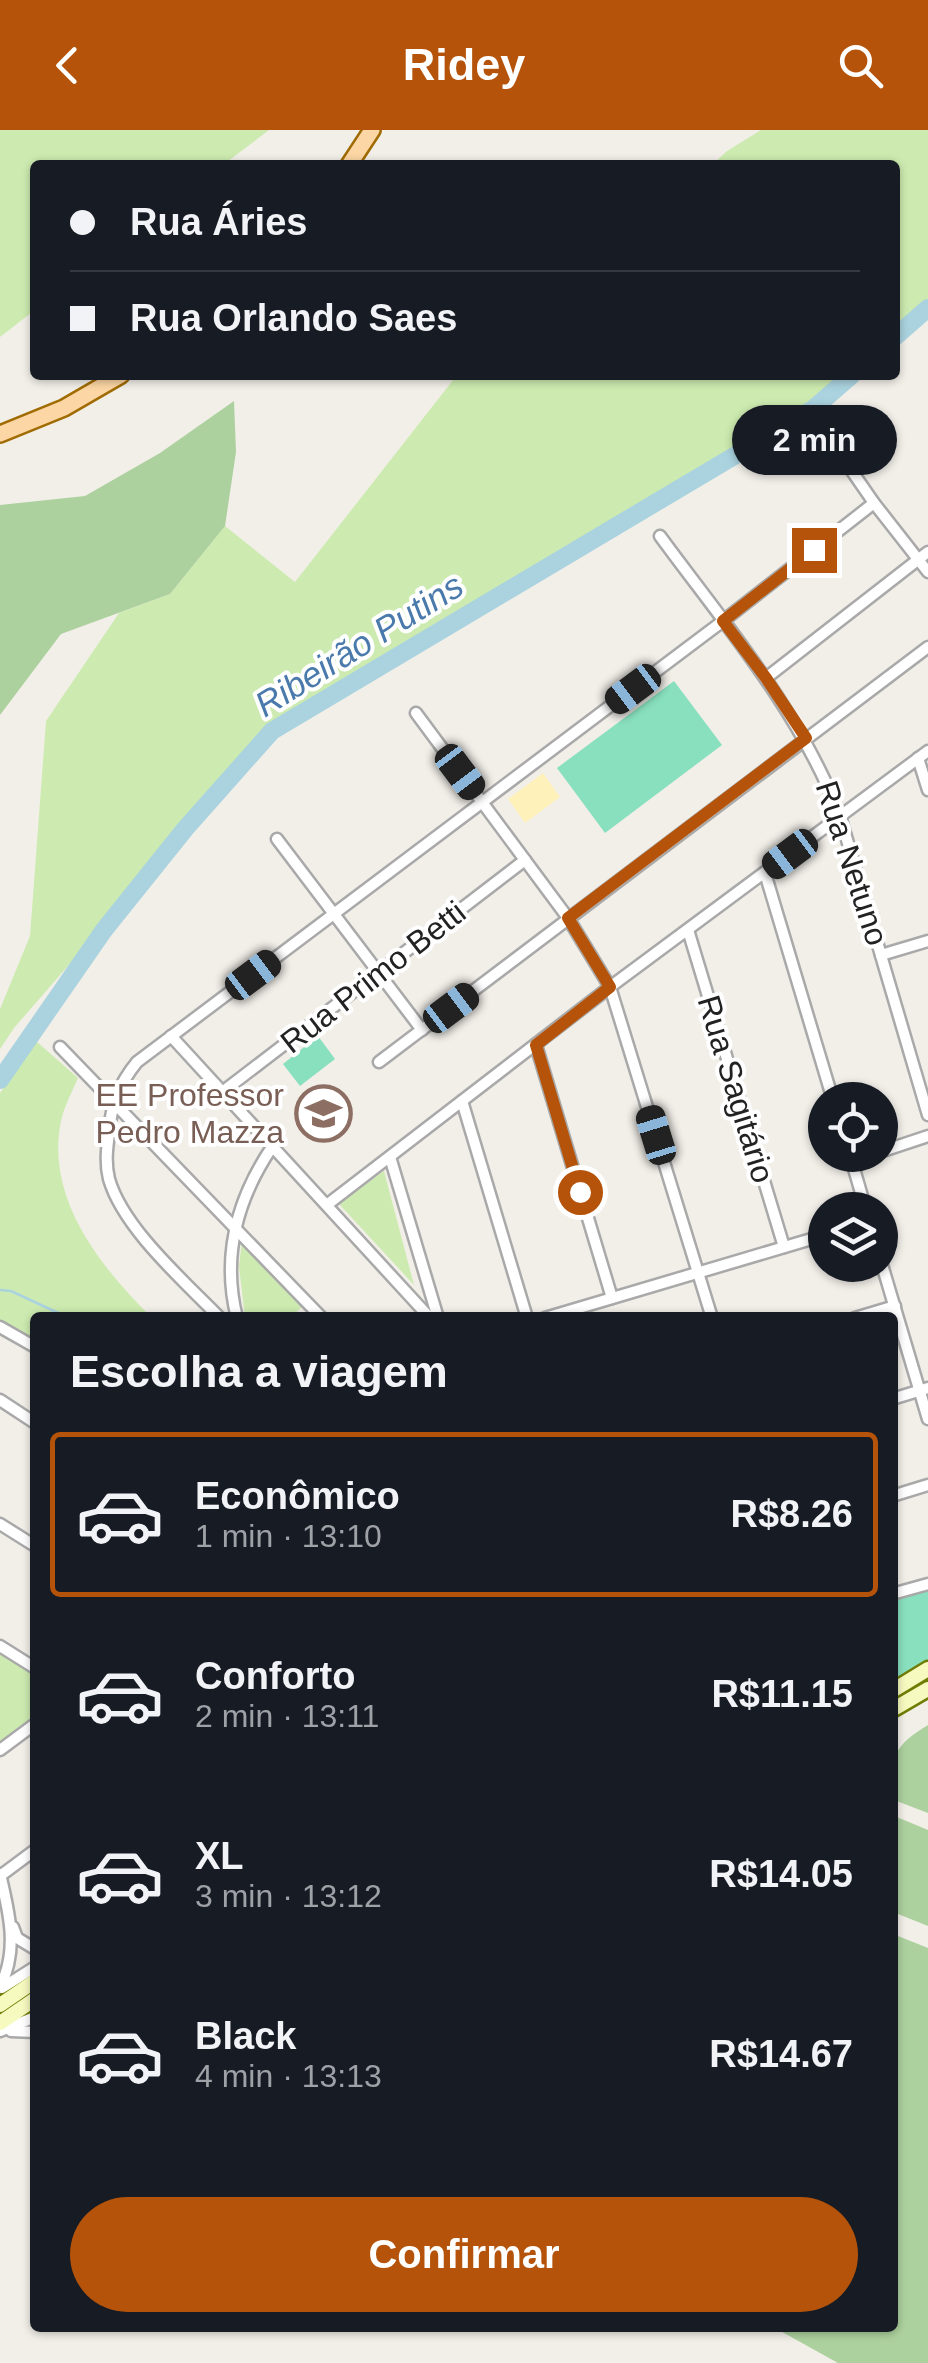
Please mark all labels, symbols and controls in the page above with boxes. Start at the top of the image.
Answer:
icon: back [40,38,95,93]
icon: search [833,38,888,93]
text: Ridey [403,39,525,90]
text: Rua Áries [130,201,307,243]
text: Rua Orlando Saes [130,297,457,339]
callout: 2 min [732,405,896,475]
text: 2 min [773,422,856,458]
route end [792,528,837,573]
water label: Ribeirão Putins [248,565,470,724]
car [600,659,666,719]
car [430,739,490,805]
street label: Rua Netuno [808,776,896,950]
car [757,824,823,884]
street label: Rua Primo Betti [274,894,472,1060]
car [220,945,286,1005]
car [418,978,484,1038]
street label: Rua Sagitário [690,991,782,1187]
place label: EE Professor Pedro Mazza [95,1077,284,1150]
map controls [808,1082,898,1282]
button: locate [808,1082,898,1172]
school or university icon: EE Professor Pedro Mazza [293,1083,353,1143]
car [633,1102,679,1168]
route start [558,1170,603,1215]
button: layers [808,1192,898,1282]
text: Escolha a viagem [70,1346,448,1397]
icon: car [75,1470,165,1560]
text: Econômico [195,1475,400,1517]
text: R$8.26 [730,1493,853,1535]
text: 1 min · 13:10 [195,1518,382,1554]
icon: car [75,1650,165,1740]
text: Conforto [195,1655,355,1697]
text: R$11.15 [711,1673,853,1715]
text: 2 min · 13:11 [195,1698,379,1734]
icon: car [75,1830,165,1920]
text: XL [195,1835,244,1877]
text: R$14.05 [709,1853,853,1895]
text: 3 min · 13:12 [195,1878,382,1914]
icon: car [75,2010,165,2100]
text: Black [195,2015,296,2057]
text: R$14.67 [709,2033,853,2075]
text: 4 min · 13:13 [195,2058,382,2094]
button: Confirmar [70,2197,858,2312]

